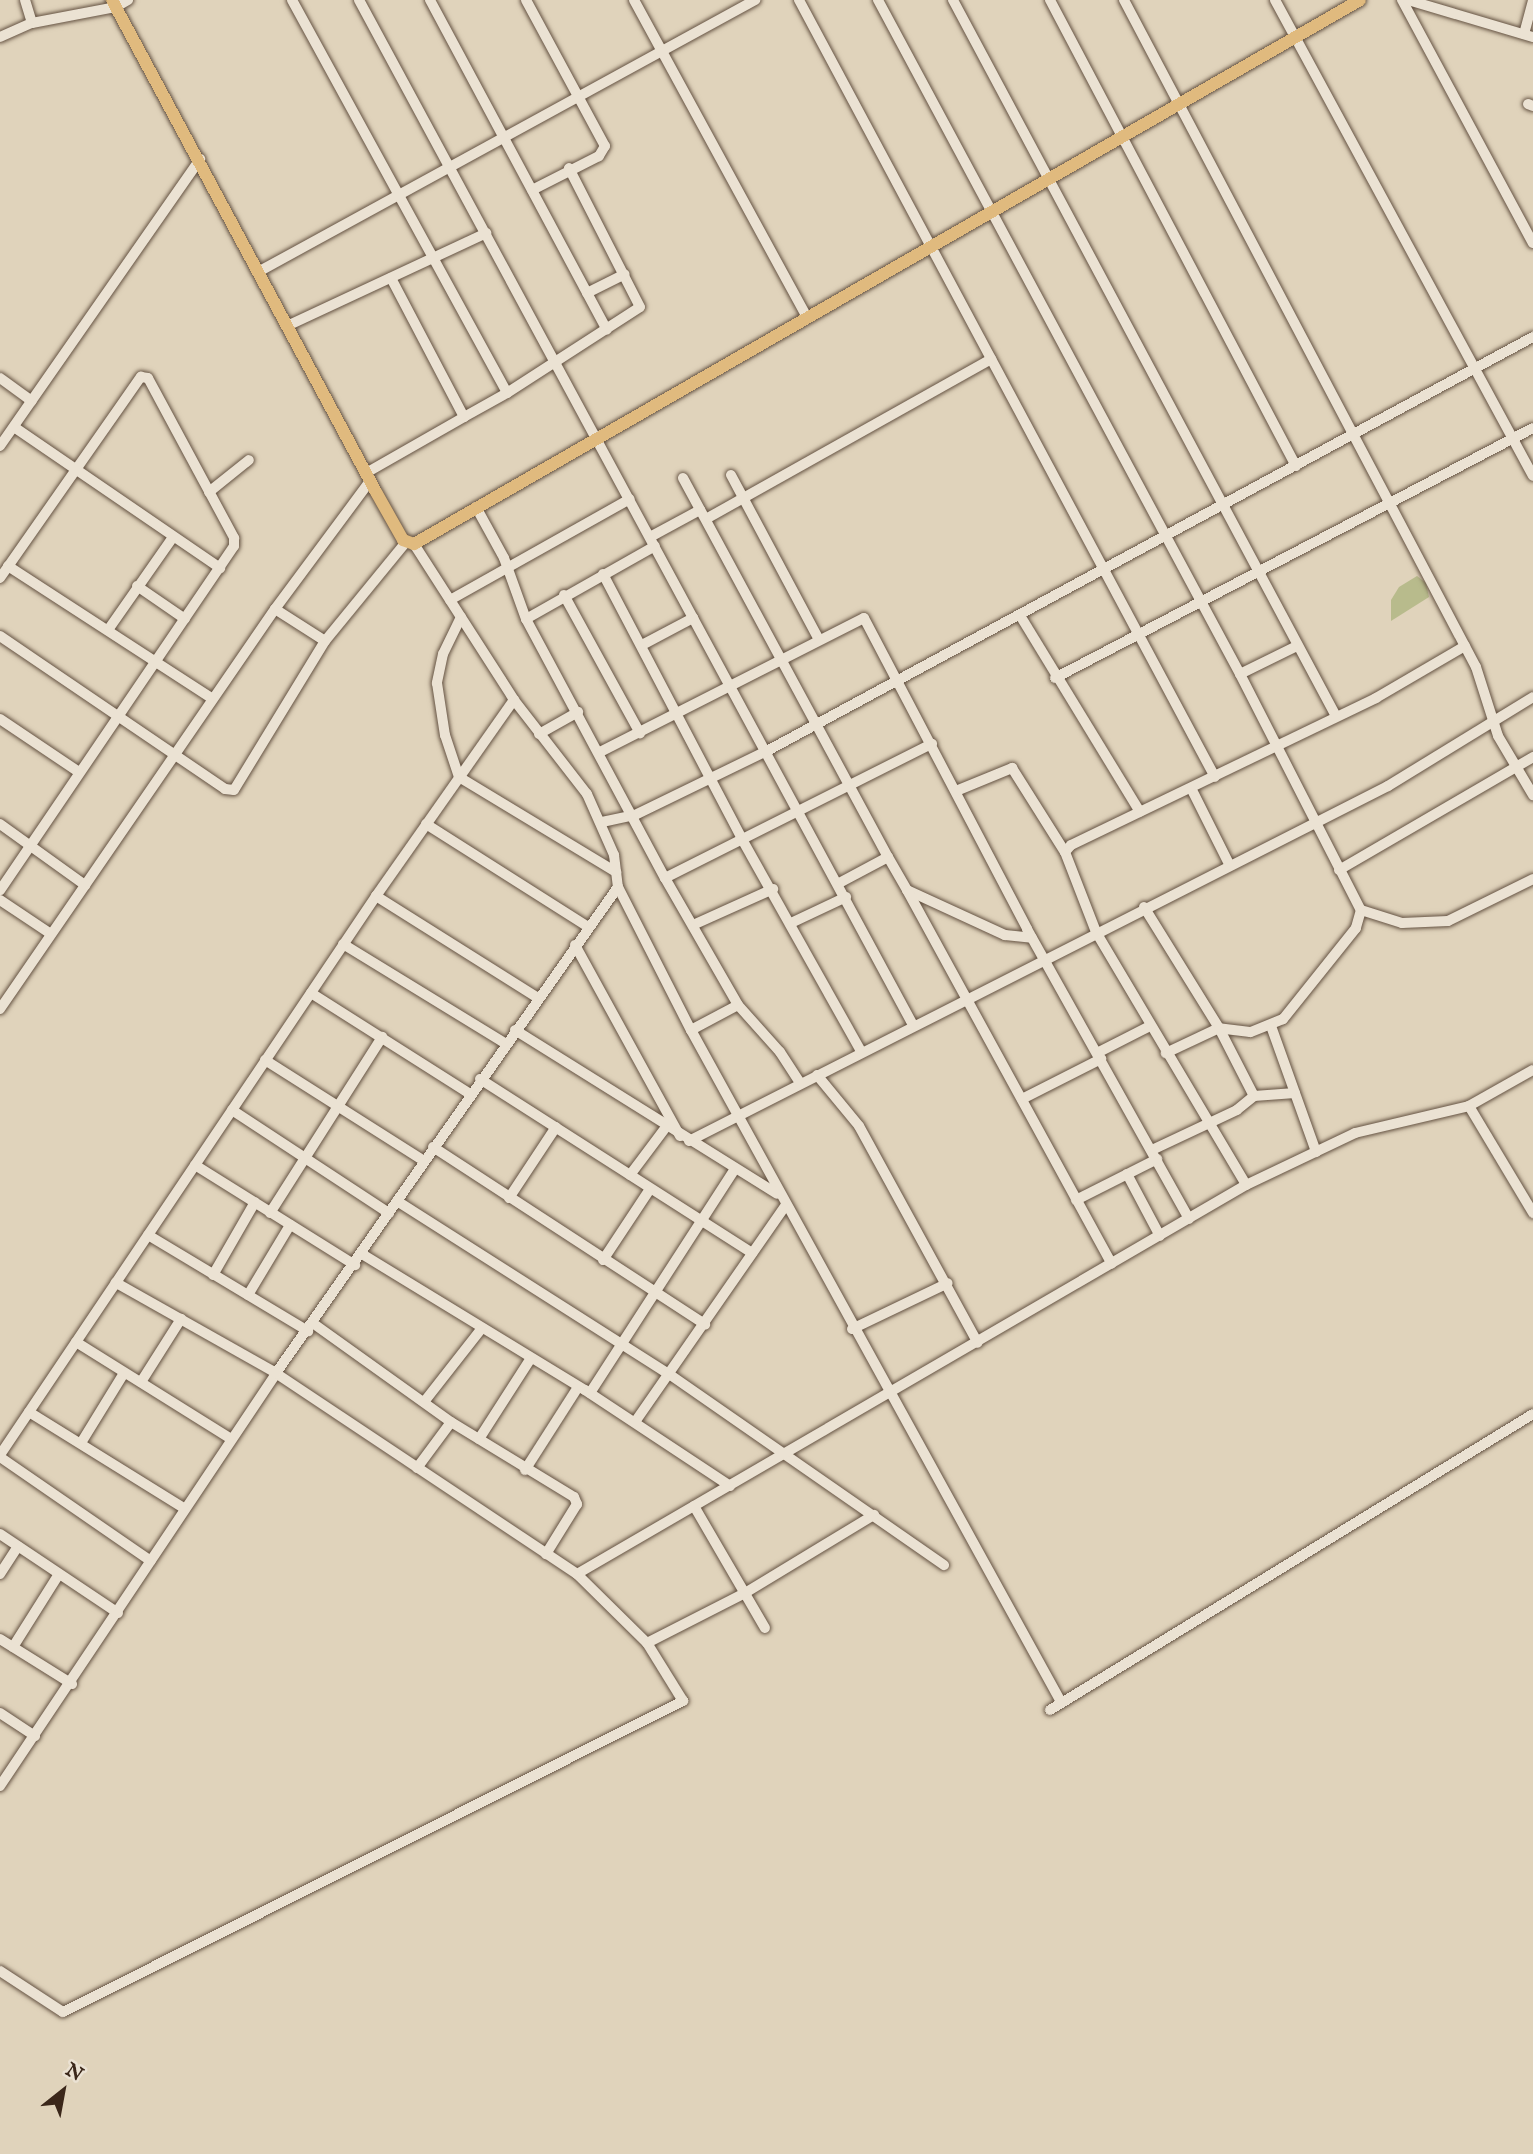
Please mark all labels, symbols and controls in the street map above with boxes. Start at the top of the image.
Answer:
north arrow [28,2056,98,2126]
text: N [61,2058,87,2088]

